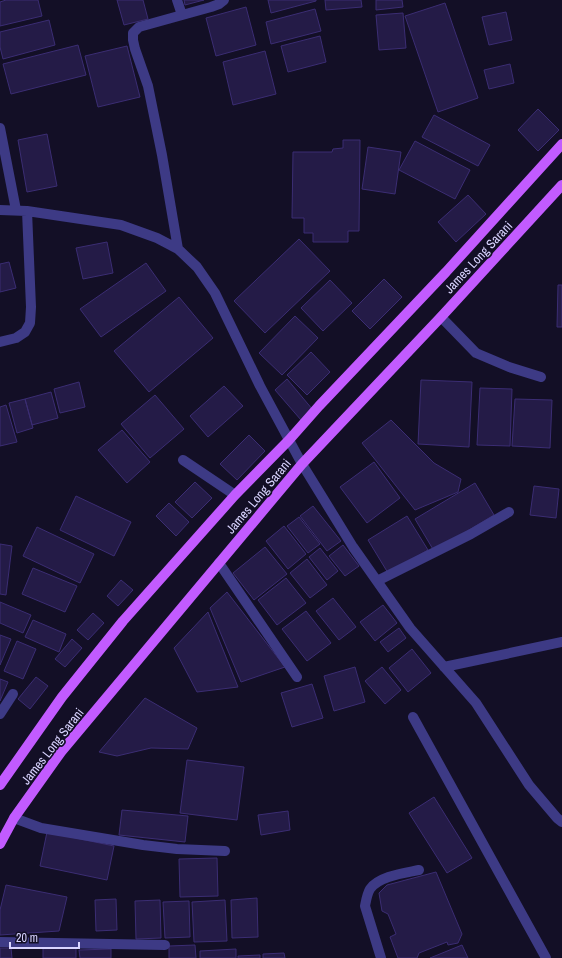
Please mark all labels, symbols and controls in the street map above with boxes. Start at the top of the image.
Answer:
street label: James Long Sarani [441,218,516,297]
street label: James Long Sarani [222,455,295,537]
street label: James Long Sarani [17,705,88,788]
scale bar [10,924,79,950]
text: 20 m [16,930,38,946]

